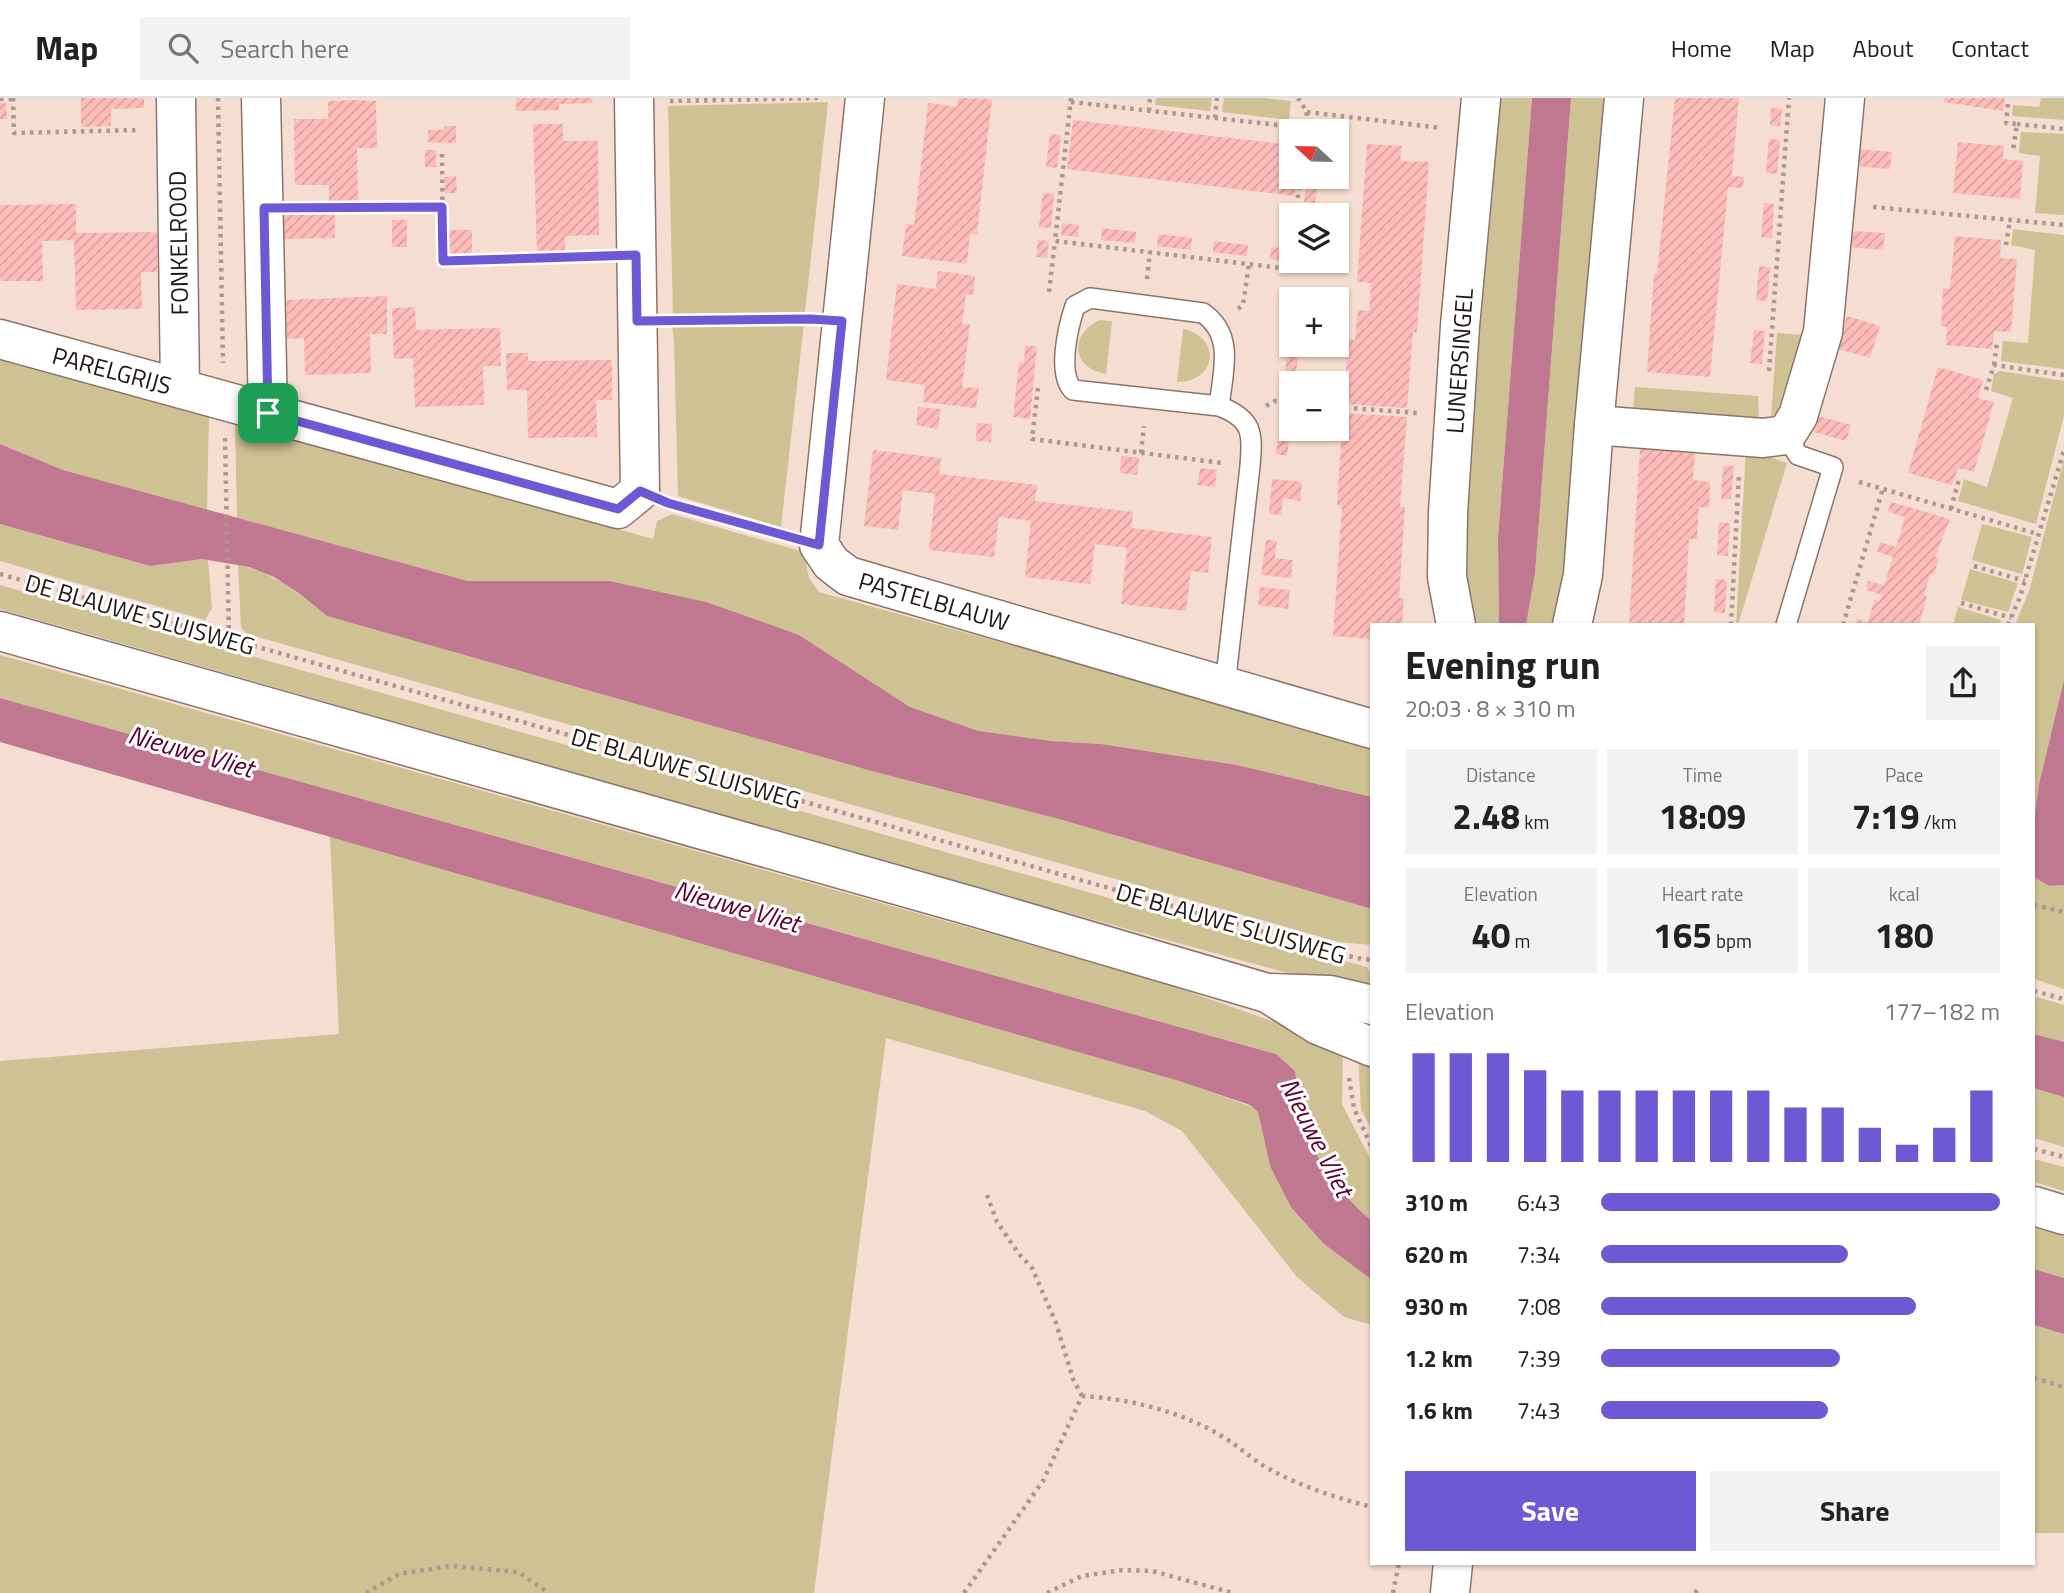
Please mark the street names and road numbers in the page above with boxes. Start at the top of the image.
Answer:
street label: FONKELROOD [159,170,197,316]
street label: LUNERSINGEL [1436,287,1482,435]
street label: PARELGRIJS [48,337,176,403]
street label: PASTELBLAUW [854,562,1014,640]
street label: DE BLAUWE SLUISWEG [21,564,259,664]
street label: DE BLAUWE SLUISWEG [567,718,805,818]
street label: DE BLAUWE SLUISWEG [1112,873,1350,973]

